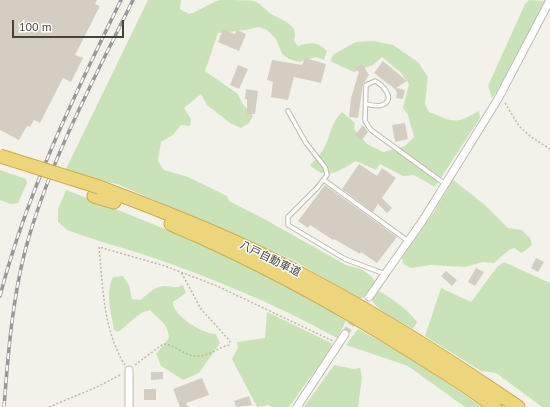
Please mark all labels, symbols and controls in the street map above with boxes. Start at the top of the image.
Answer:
scale bar [14,12,126,38]
text: 100 m [19,19,52,34]
street label: 八戸自動車道 [237,239,303,279]

